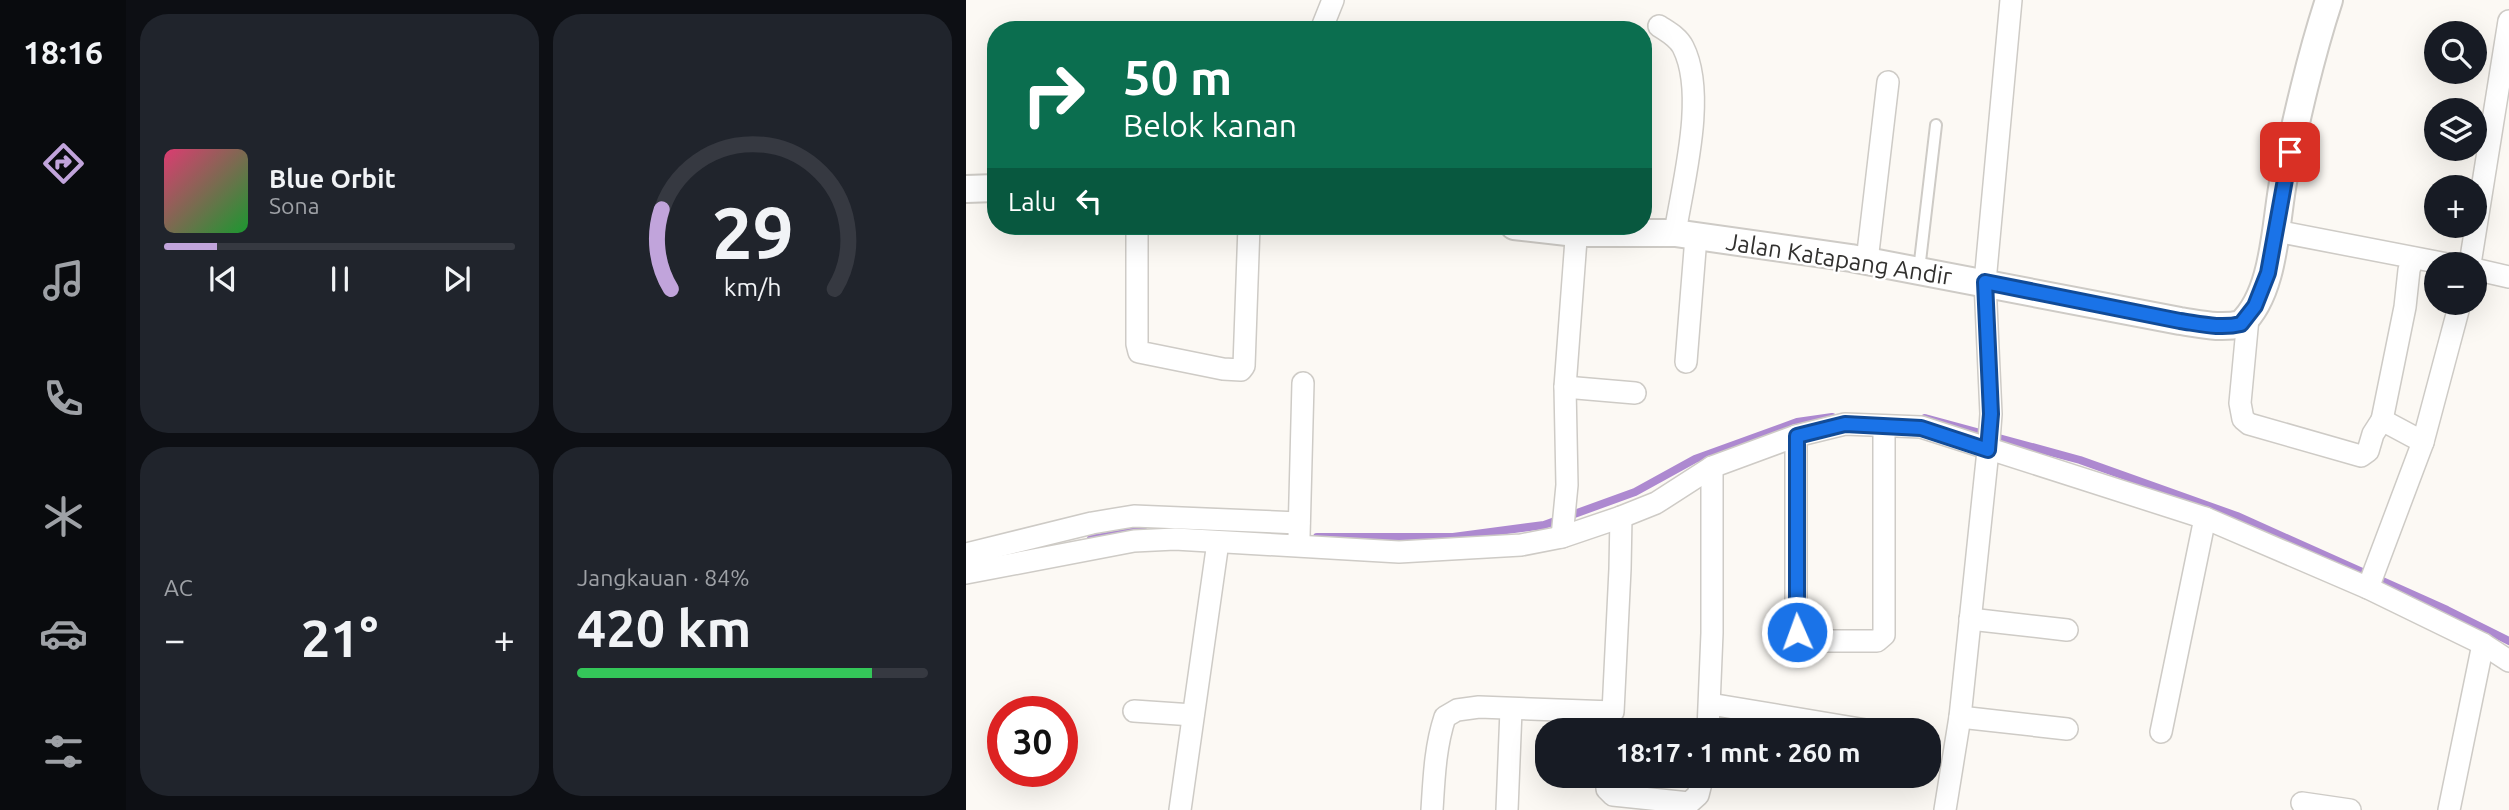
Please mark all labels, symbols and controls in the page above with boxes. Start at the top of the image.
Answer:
map controls [2424,21,2487,315]
button: search [2424,21,2487,84]
text: 18:16 [23,34,103,70]
icon: right [1008,49,1099,140]
text: 50 m [1123,49,1232,104]
button: layers [2424,98,2487,161]
text: Belok kanan [1123,107,1297,143]
pin [2260,122,2320,182]
icon: arrive [2271,133,2309,171]
icon: directions [39,139,88,188]
text: Blue Orbit [269,164,396,193]
button: + [2424,175,2487,238]
icon: left [1070,182,1108,220]
text: Lalu [1008,187,1056,216]
text: 29 [711,192,794,274]
text: Sona [269,193,319,218]
street label: Jalan Katapang Andir [1724,228,1954,290]
button: − [2424,252,2487,315]
icon: music [39,256,88,305]
icon: previous [204,260,242,298]
icon: pause [321,260,359,298]
icon: next [438,260,476,298]
text: km/h [724,273,781,301]
icon: phone [39,374,88,423]
icon: climate [39,492,88,541]
text: Jangkauan · 84% [577,565,749,590]
text: AC [164,575,193,600]
position arrow [1760,595,1834,669]
text: 420 km [577,599,751,657]
icon: car [39,609,88,658]
text: 21° [301,609,378,667]
text: − [164,618,185,660]
text: + [494,618,515,660]
speed limit sign: 30 [987,696,1078,787]
icon: filters [39,727,88,776]
text: 18:17 · 1 mnt · 260 m [1616,738,1860,767]

